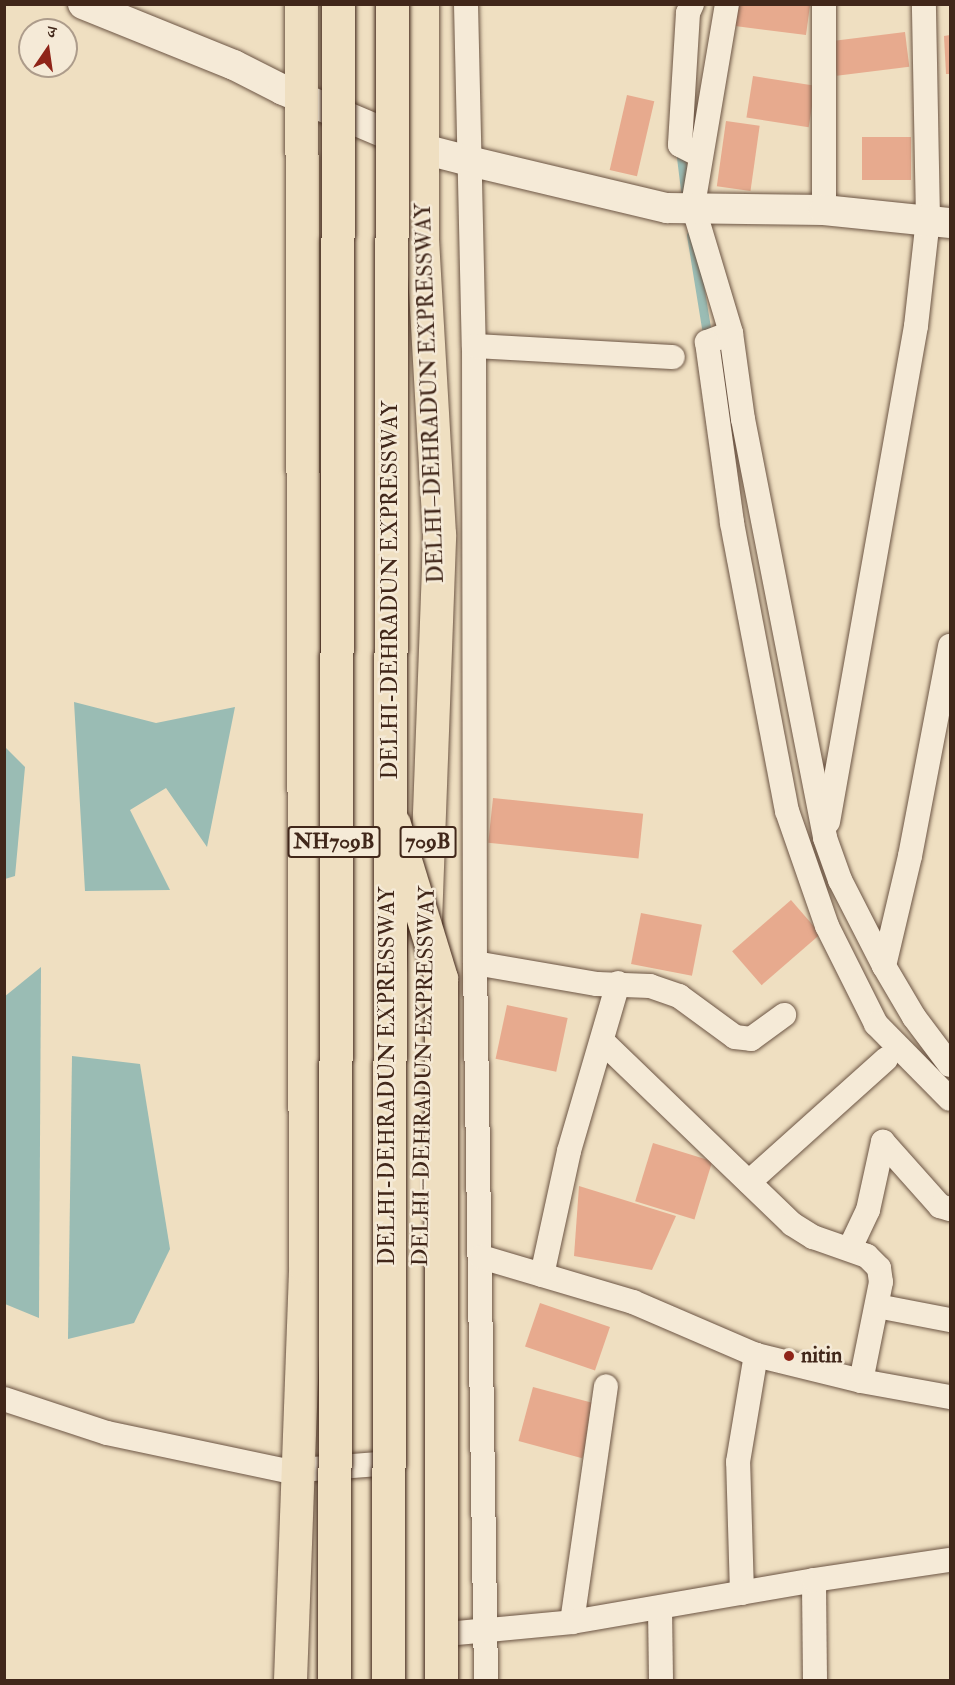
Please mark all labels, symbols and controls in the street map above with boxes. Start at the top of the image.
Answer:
north arrow [18,18,78,78]
text: उ [45,22,58,43]
street label: DELHI–DEHRADUN EXPRESSWAY [410,202,450,584]
street label: DELHI-DEHRADUN EXPRESSWAY [378,401,404,779]
road number: NH709B [288,824,380,860]
road number: 709B [400,824,456,860]
street label: DELHI–DEHRADUN EXPRESSWAY [407,885,441,1267]
street label: DELHI-DEHRADUN EXPRESSWAY [375,887,401,1265]
place label: nitin [801,1343,842,1369]
marker: nitin [782,1349,796,1363]

